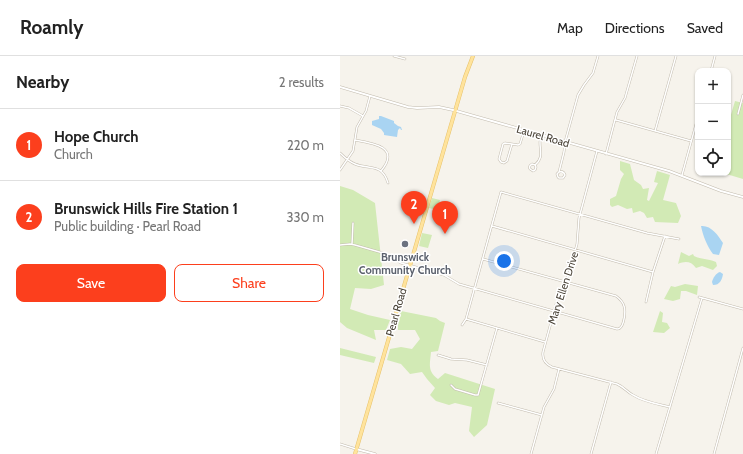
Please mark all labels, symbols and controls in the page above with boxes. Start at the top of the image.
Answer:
text: Roamly [20,16,83,39]
text: Map [557,19,583,37]
text: Directions [605,19,665,37]
text: Saved [687,19,723,37]
map controls [695,68,731,176]
button: + [695,68,731,104]
text: Nearby [16,72,69,92]
text: 2 results [279,74,324,90]
button: − [695,104,731,140]
street label: Laurel Road [515,122,571,150]
text: Hope Church [54,128,139,146]
text: 1 [27,137,31,153]
text: 220 m [287,137,324,153]
button: locate [695,140,731,176]
text: Church [54,146,93,162]
pin: 2 [401,191,427,224]
text: Brunswick Hills Fire Station 1 [54,200,238,218]
pin: 1 [432,201,458,234]
text: 2 [26,209,32,225]
text: 330 m [287,209,324,225]
text: Public building · Pearl Road [54,218,201,234]
marker: Brunswick Community Church [400,239,410,249]
street label: Mary Ellen Drive [545,249,581,326]
place label: Brunswick Community Church [359,250,451,277]
your location [494,251,514,271]
button: Save [16,264,166,302]
button: Share [174,264,324,302]
street label: Pearl Road [382,286,410,338]

